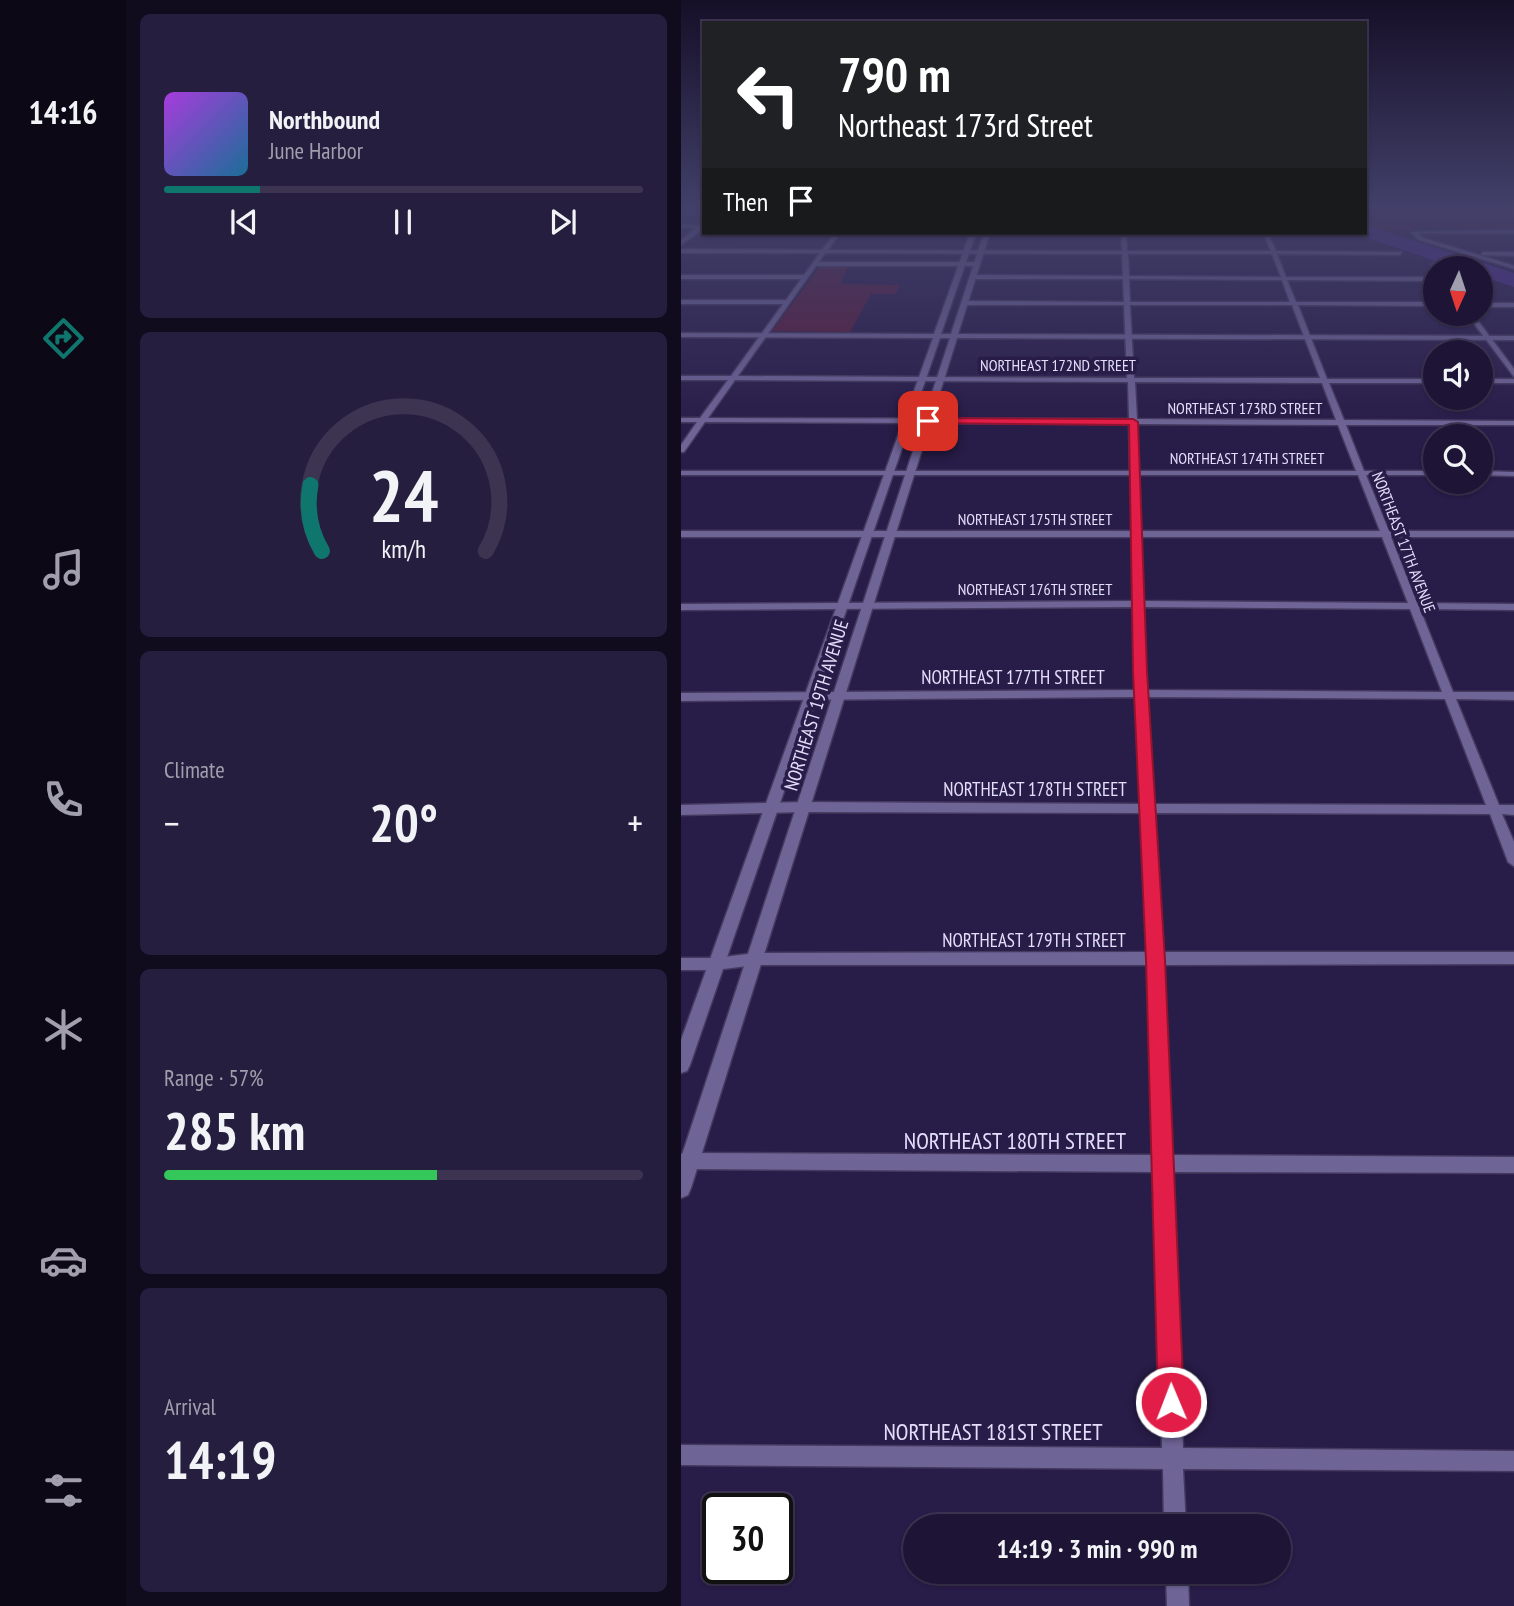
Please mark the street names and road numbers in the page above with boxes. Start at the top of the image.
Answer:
street label: NORTHEAST 172ND STREET [980,355,1136,375]
street label: NORTHEAST 173RD STREET [1168,398,1323,418]
street label: NORTHEAST 174TH STREET [1170,448,1324,468]
street label: NORTHEAST 17TH AVENUE [1368,469,1440,615]
street label: NORTHEAST 175TH STREET [958,509,1112,529]
street label: NORTHEAST 176TH STREET [958,579,1112,599]
street label: NORTHEAST 19TH AVENUE [779,617,853,793]
street label: NORTHEAST 177TH STREET [921,665,1105,689]
street label: NORTHEAST 178TH STREET [943,777,1127,801]
street label: NORTHEAST 179TH STREET [942,928,1126,952]
street label: NORTHEAST 180TH STREET [904,1126,1126,1155]
street label: NORTHEAST 181ST STREET [883,1417,1103,1446]

